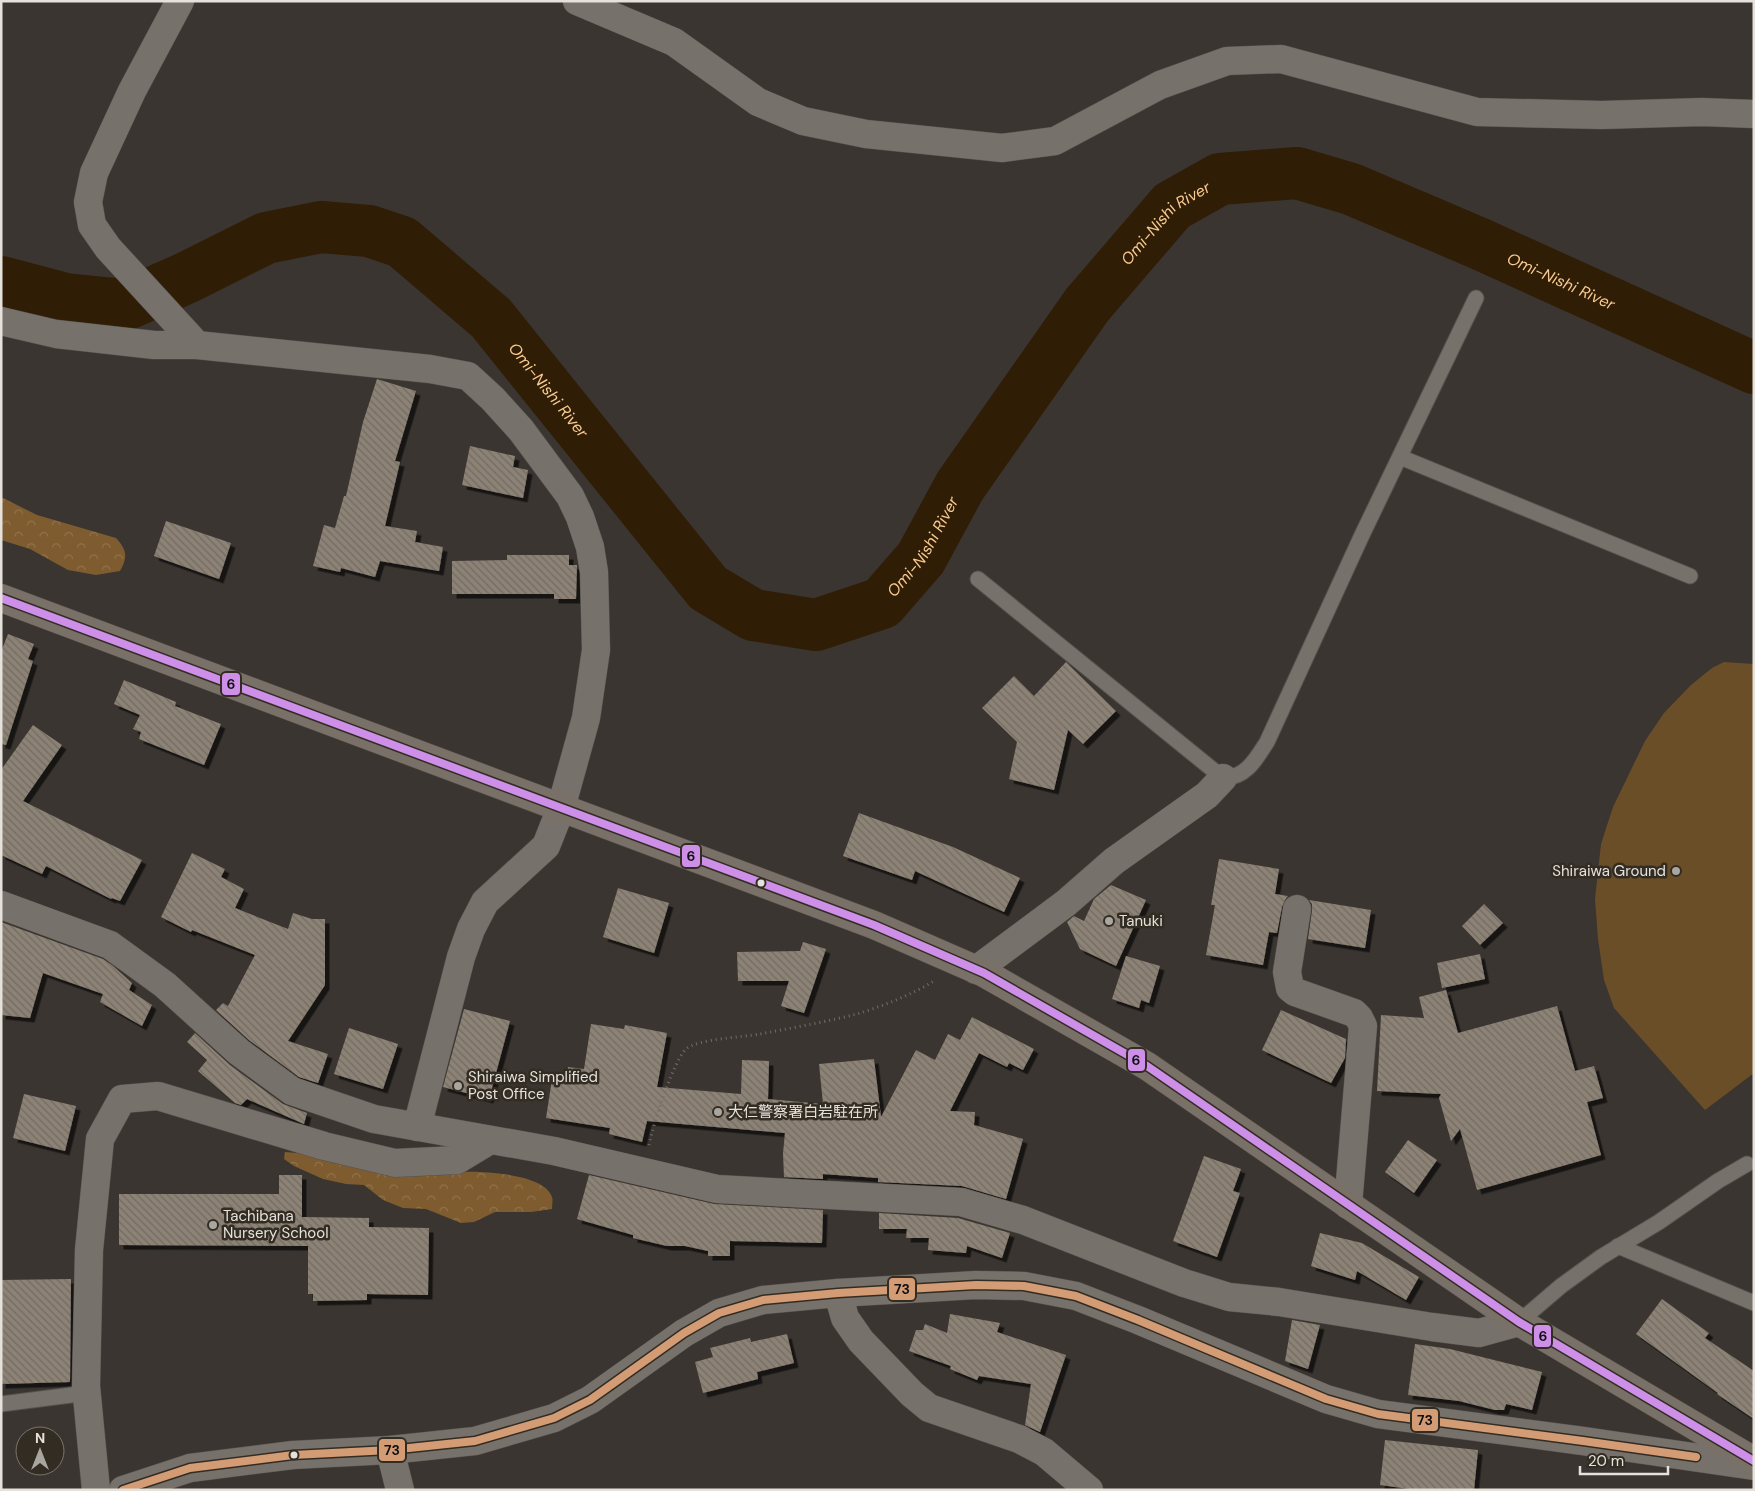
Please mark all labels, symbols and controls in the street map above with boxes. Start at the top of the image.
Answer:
water label: Omi-Nishi River [1116,176,1215,269]
water label: Omi-Nishi River [1504,247,1619,315]
water label: Omi-Nishi River [504,338,594,443]
water label: Omi-Nishi River [882,492,963,601]
line badge: 6 [221,672,241,696]
text: 6 [227,675,236,693]
line badge: 6 [681,844,701,868]
text: 6 [687,847,696,865]
place label: Shiraiwa Ground [1552,861,1666,881]
marker: Shiraiwa Ground [1670,865,1682,877]
unlabelled marker [756,878,766,888]
place label: Tanuki [1119,911,1163,931]
marker: Tanuki [1103,915,1115,927]
line badge: 6 [1127,1048,1146,1072]
text: 6 [1132,1051,1141,1069]
place label: Shiraiwa Simplified Post Office [468,1067,598,1104]
marker: Shiraiwa Simplified Post Office [452,1080,464,1092]
place label: 大仁警察署白岩駐在所 [728,1102,878,1122]
marker: 大仁警察署白岩駐在所 [712,1106,724,1118]
place label: Tachibana Nursery School [223,1206,328,1243]
marker: Tachibana Nursery School [207,1219,219,1231]
line badge: 73 [888,1277,916,1301]
text: 73 [894,1280,910,1298]
line badge: 6 [1533,1324,1552,1348]
text: 6 [1539,1327,1548,1345]
line badge: 73 [1411,1408,1439,1432]
text: 73 [1417,1411,1433,1429]
north arrow [15,1426,65,1476]
text: N [35,1429,45,1447]
line badge: 73 [378,1438,406,1462]
text: 73 [384,1441,400,1459]
scale bar [1580,1444,1668,1476]
unlabelled marker [289,1450,299,1460]
text: 20 m [1588,1451,1624,1471]

